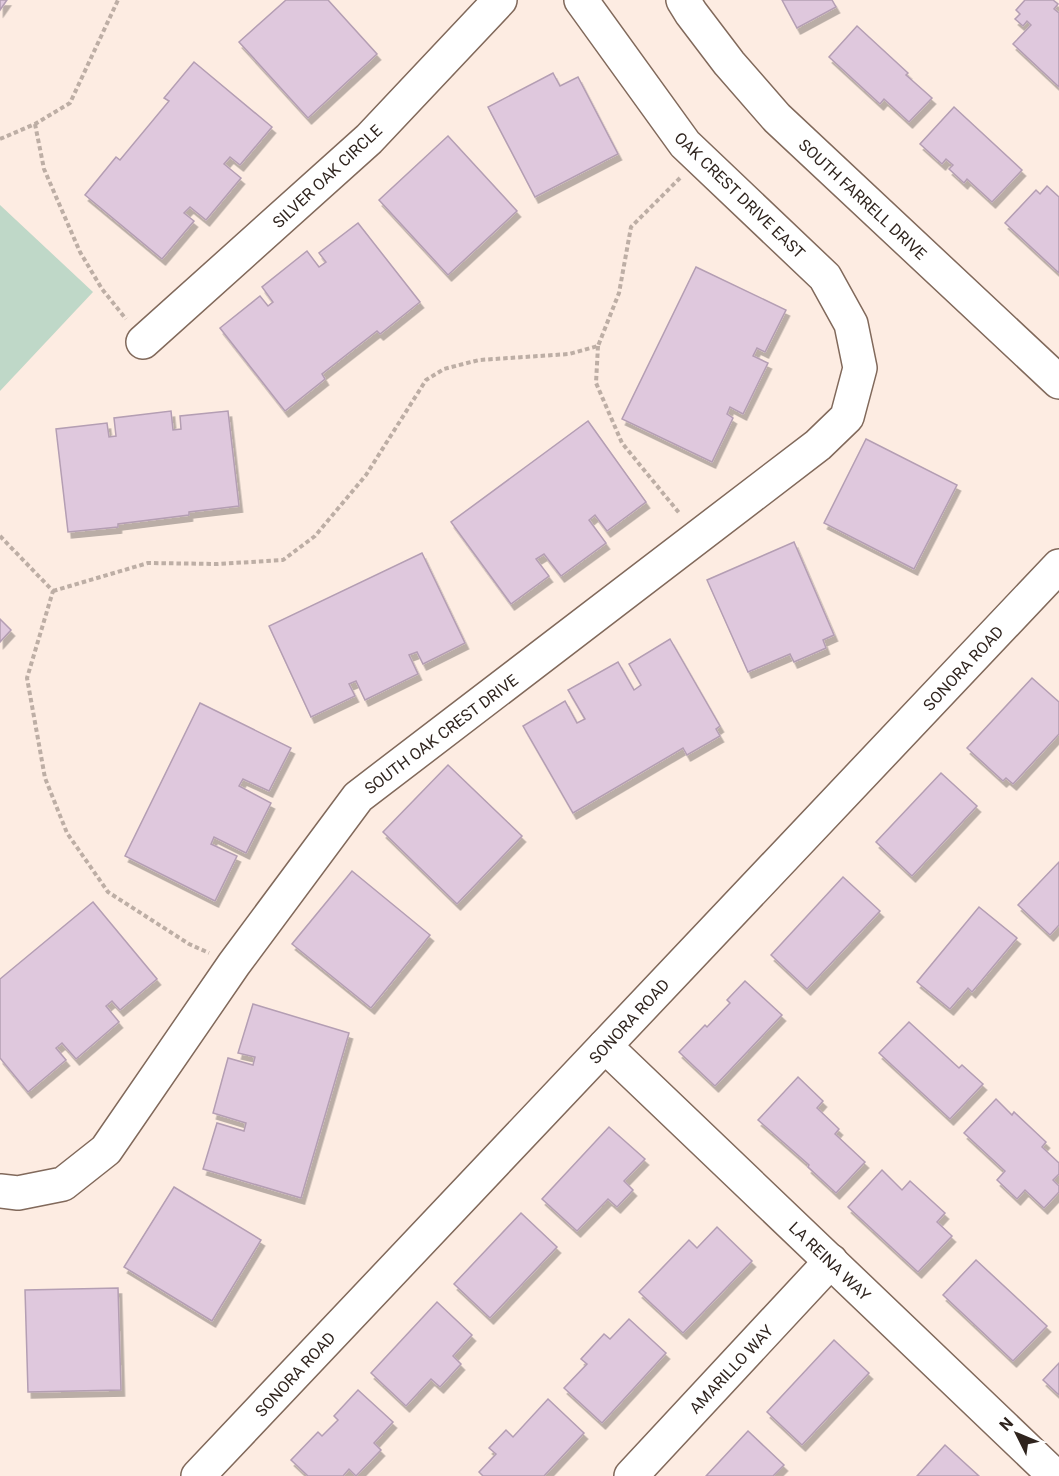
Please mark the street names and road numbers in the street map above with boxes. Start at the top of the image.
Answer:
street label: SILVER OAK CIRCLE [269,121,386,232]
street label: OAK CREST DRIVE EAST [671,128,809,263]
street label: SOUTH FARRELL DRIVE [795,135,930,264]
street label: SONORA ROAD [919,622,1007,715]
street label: SOUTH OAK CREST DRIVE [361,670,522,798]
street label: SONORA ROAD [585,975,673,1068]
street label: LA REINA WAY [785,1218,875,1305]
street label: AMARILLO WAY [686,1321,777,1418]
street label: SONORA ROAD [251,1328,339,1421]

